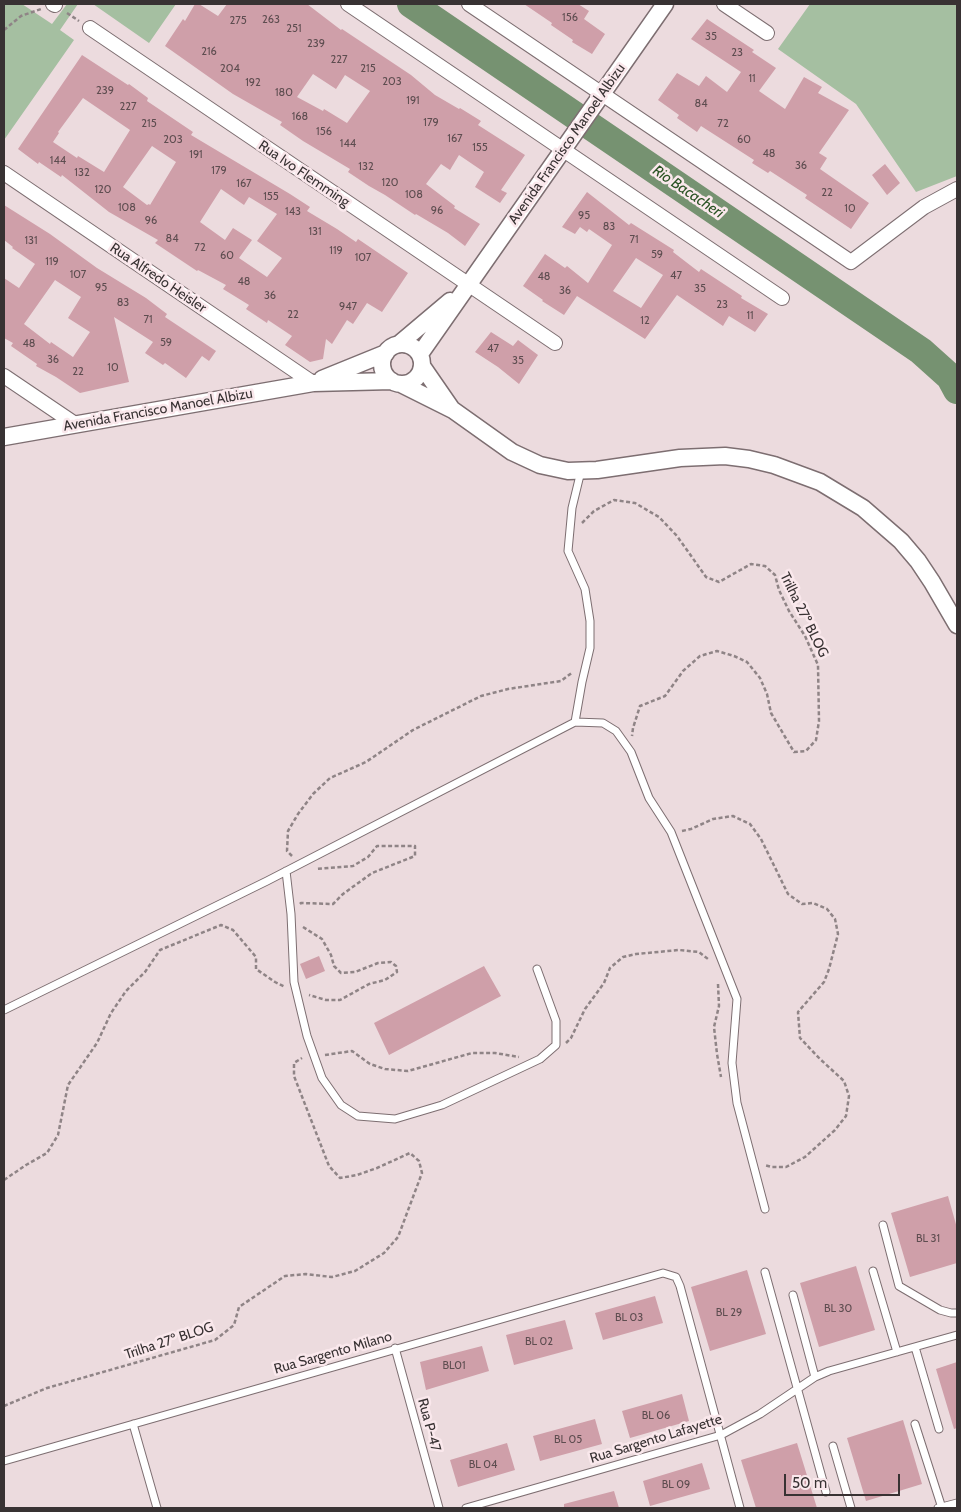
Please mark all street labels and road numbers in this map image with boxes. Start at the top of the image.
street label: Avenida Francisco Manoel Albizu [505,61,629,227]
street label: Rua Ivo Flemming [255,137,353,211]
street label: Rua Alfredo Heisler [107,240,209,316]
street label: Avenida Francisco Manoel Albizu [62,385,254,435]
street label: Trilha 27º BLOG [776,570,832,660]
street label: Trilha 27º BLOG [123,1319,215,1363]
street label: Rua Sargento Milano [272,1328,394,1378]
street label: Rua P-47 [414,1396,444,1454]
street label: Rua Sargento Lafayette [588,1411,724,1467]

